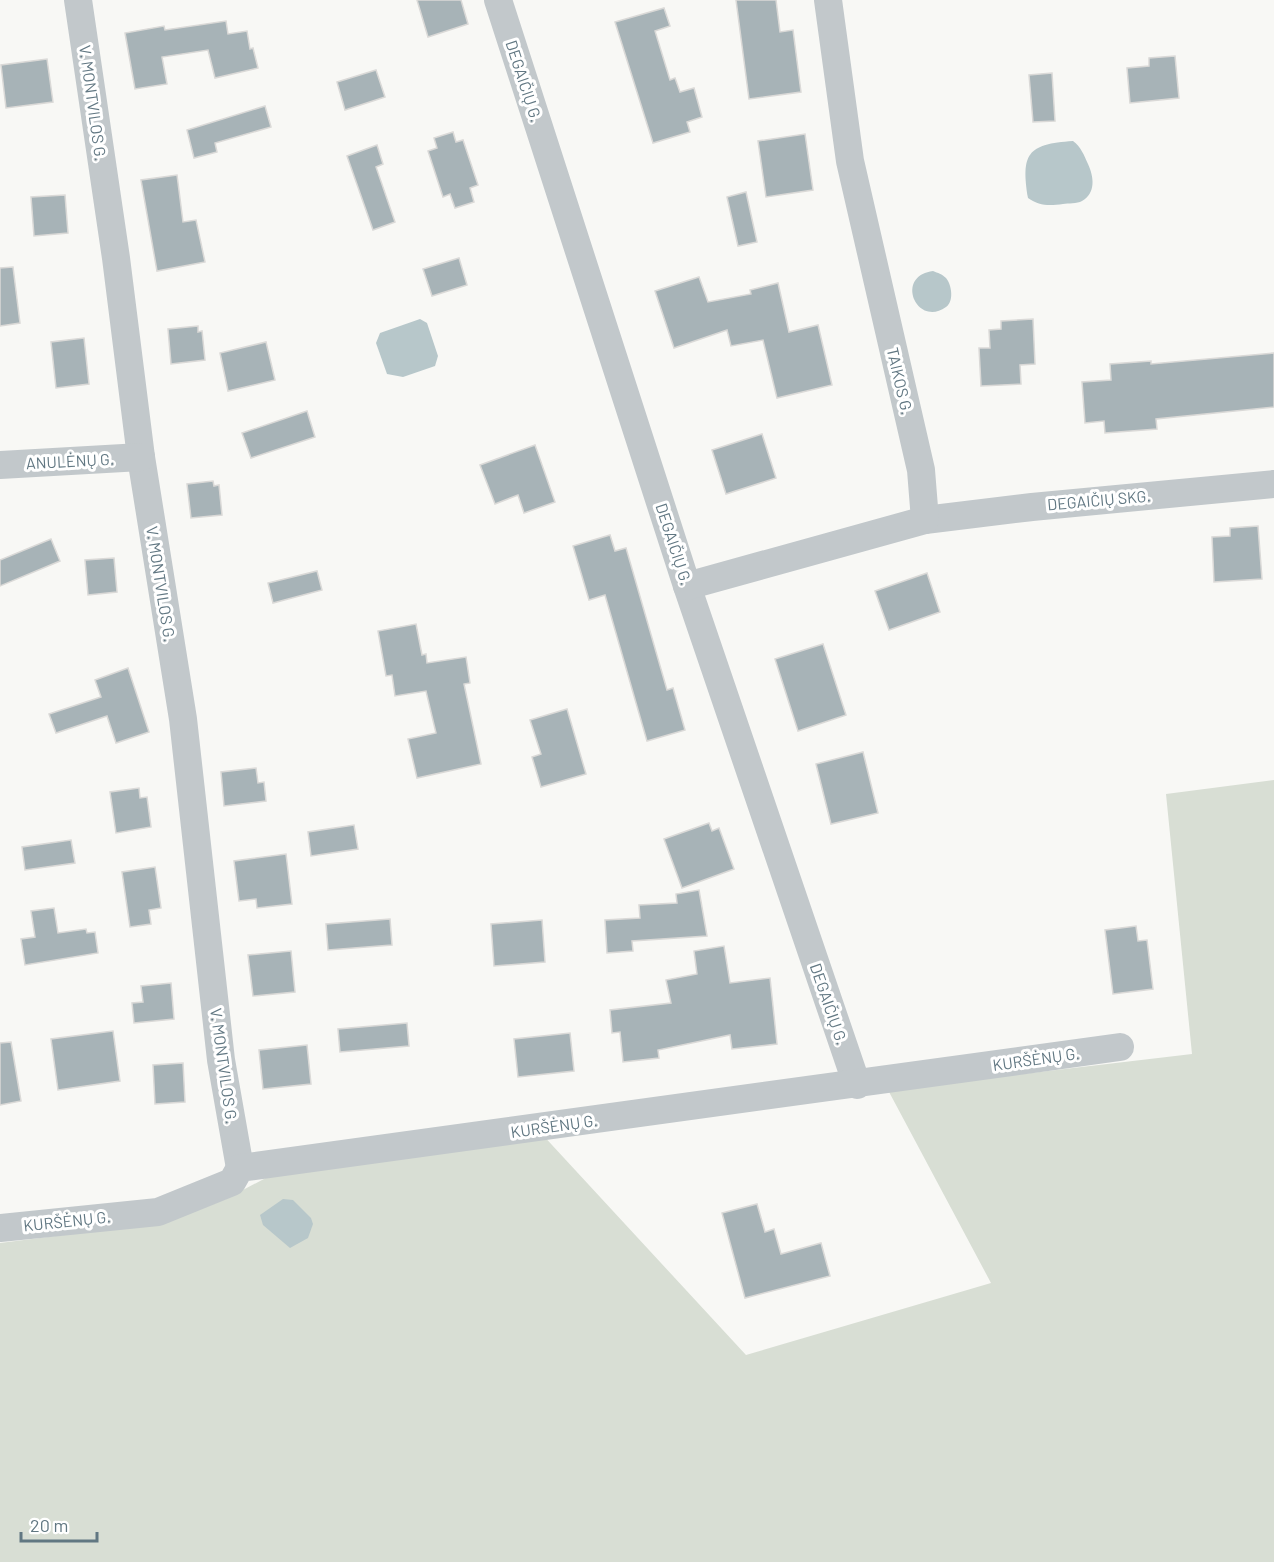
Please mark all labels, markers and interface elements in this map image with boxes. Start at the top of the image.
street label: DEGAIČIŲ G. [502,38,547,124]
street label: V. MONTVILOS G. [76,44,111,162]
street label: TAIKOS G. [884,345,917,416]
street label: ANULĖNŲ G. [25,449,115,472]
street label: DEGAIČIŲ SKG. [1046,486,1151,513]
street label: DEGAIČIŲ G. [652,501,697,587]
street label: V. MONTVILOS G. [143,525,180,643]
street label: DEGAIČIŲ G. [807,961,852,1047]
street label: V. MONTVILOS G. [207,1007,242,1125]
street label: KURŠĖNŲ G. [991,1043,1081,1074]
street label: KURŠĖNŲ G. [509,1110,599,1141]
street label: KURŠĖNŲ G. [22,1206,111,1235]
scale bar [21,1505,98,1543]
text: 20 m [30,1514,68,1536]

